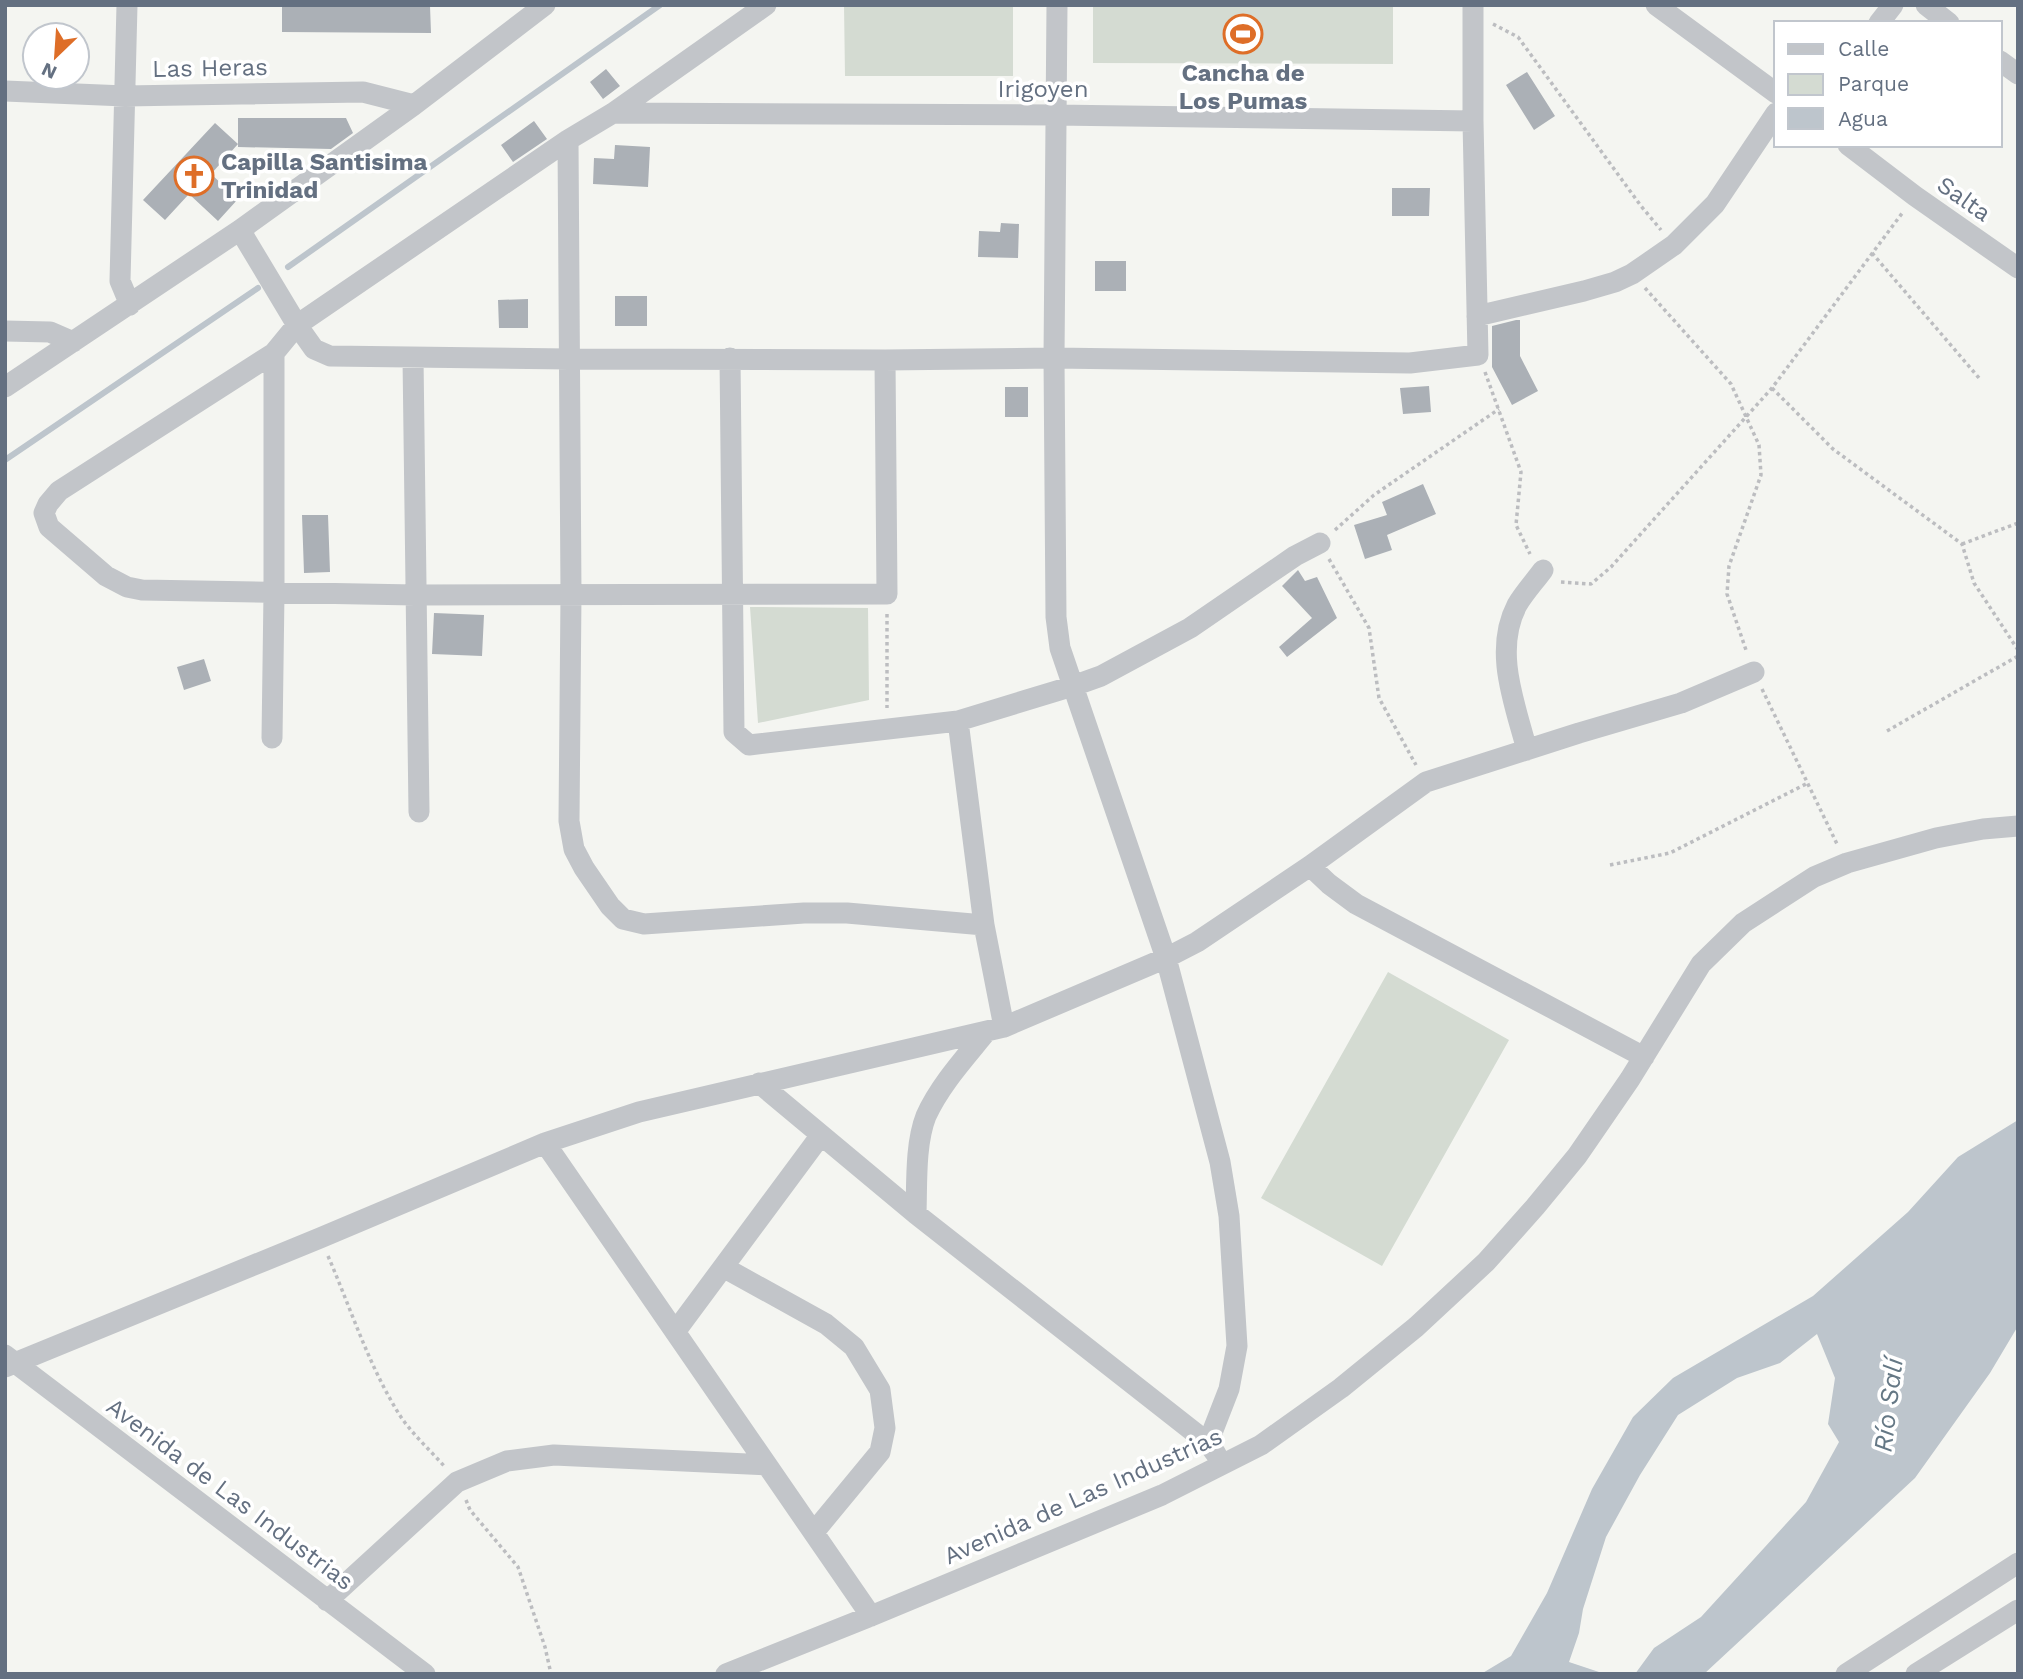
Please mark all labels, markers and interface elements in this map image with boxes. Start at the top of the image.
sports icon: Cancha de Los Pumas [1222,13,1264,55]
north arrow [21,21,91,91]
legend [1774,21,2002,147]
text: Calle [1838,36,1889,61]
street label: Las Heras [152,53,268,83]
text: N [38,58,60,84]
place label: Cancha de Los Pumas [1179,59,1307,115]
text: Parque [1838,71,1909,96]
street label: Irigoyen [997,75,1089,103]
text: Agua [1838,106,1888,131]
place label: Capilla Santisima Trinidad [221,148,428,204]
church icon: Capilla Santisima Trinidad [173,155,215,197]
street label: Salta [1932,171,1996,227]
water label: Río Salí [1867,1353,1909,1454]
street label: Avenida de Las Industrias [101,1392,359,1596]
street label: Avenida de Las Industrias [940,1422,1226,1570]

